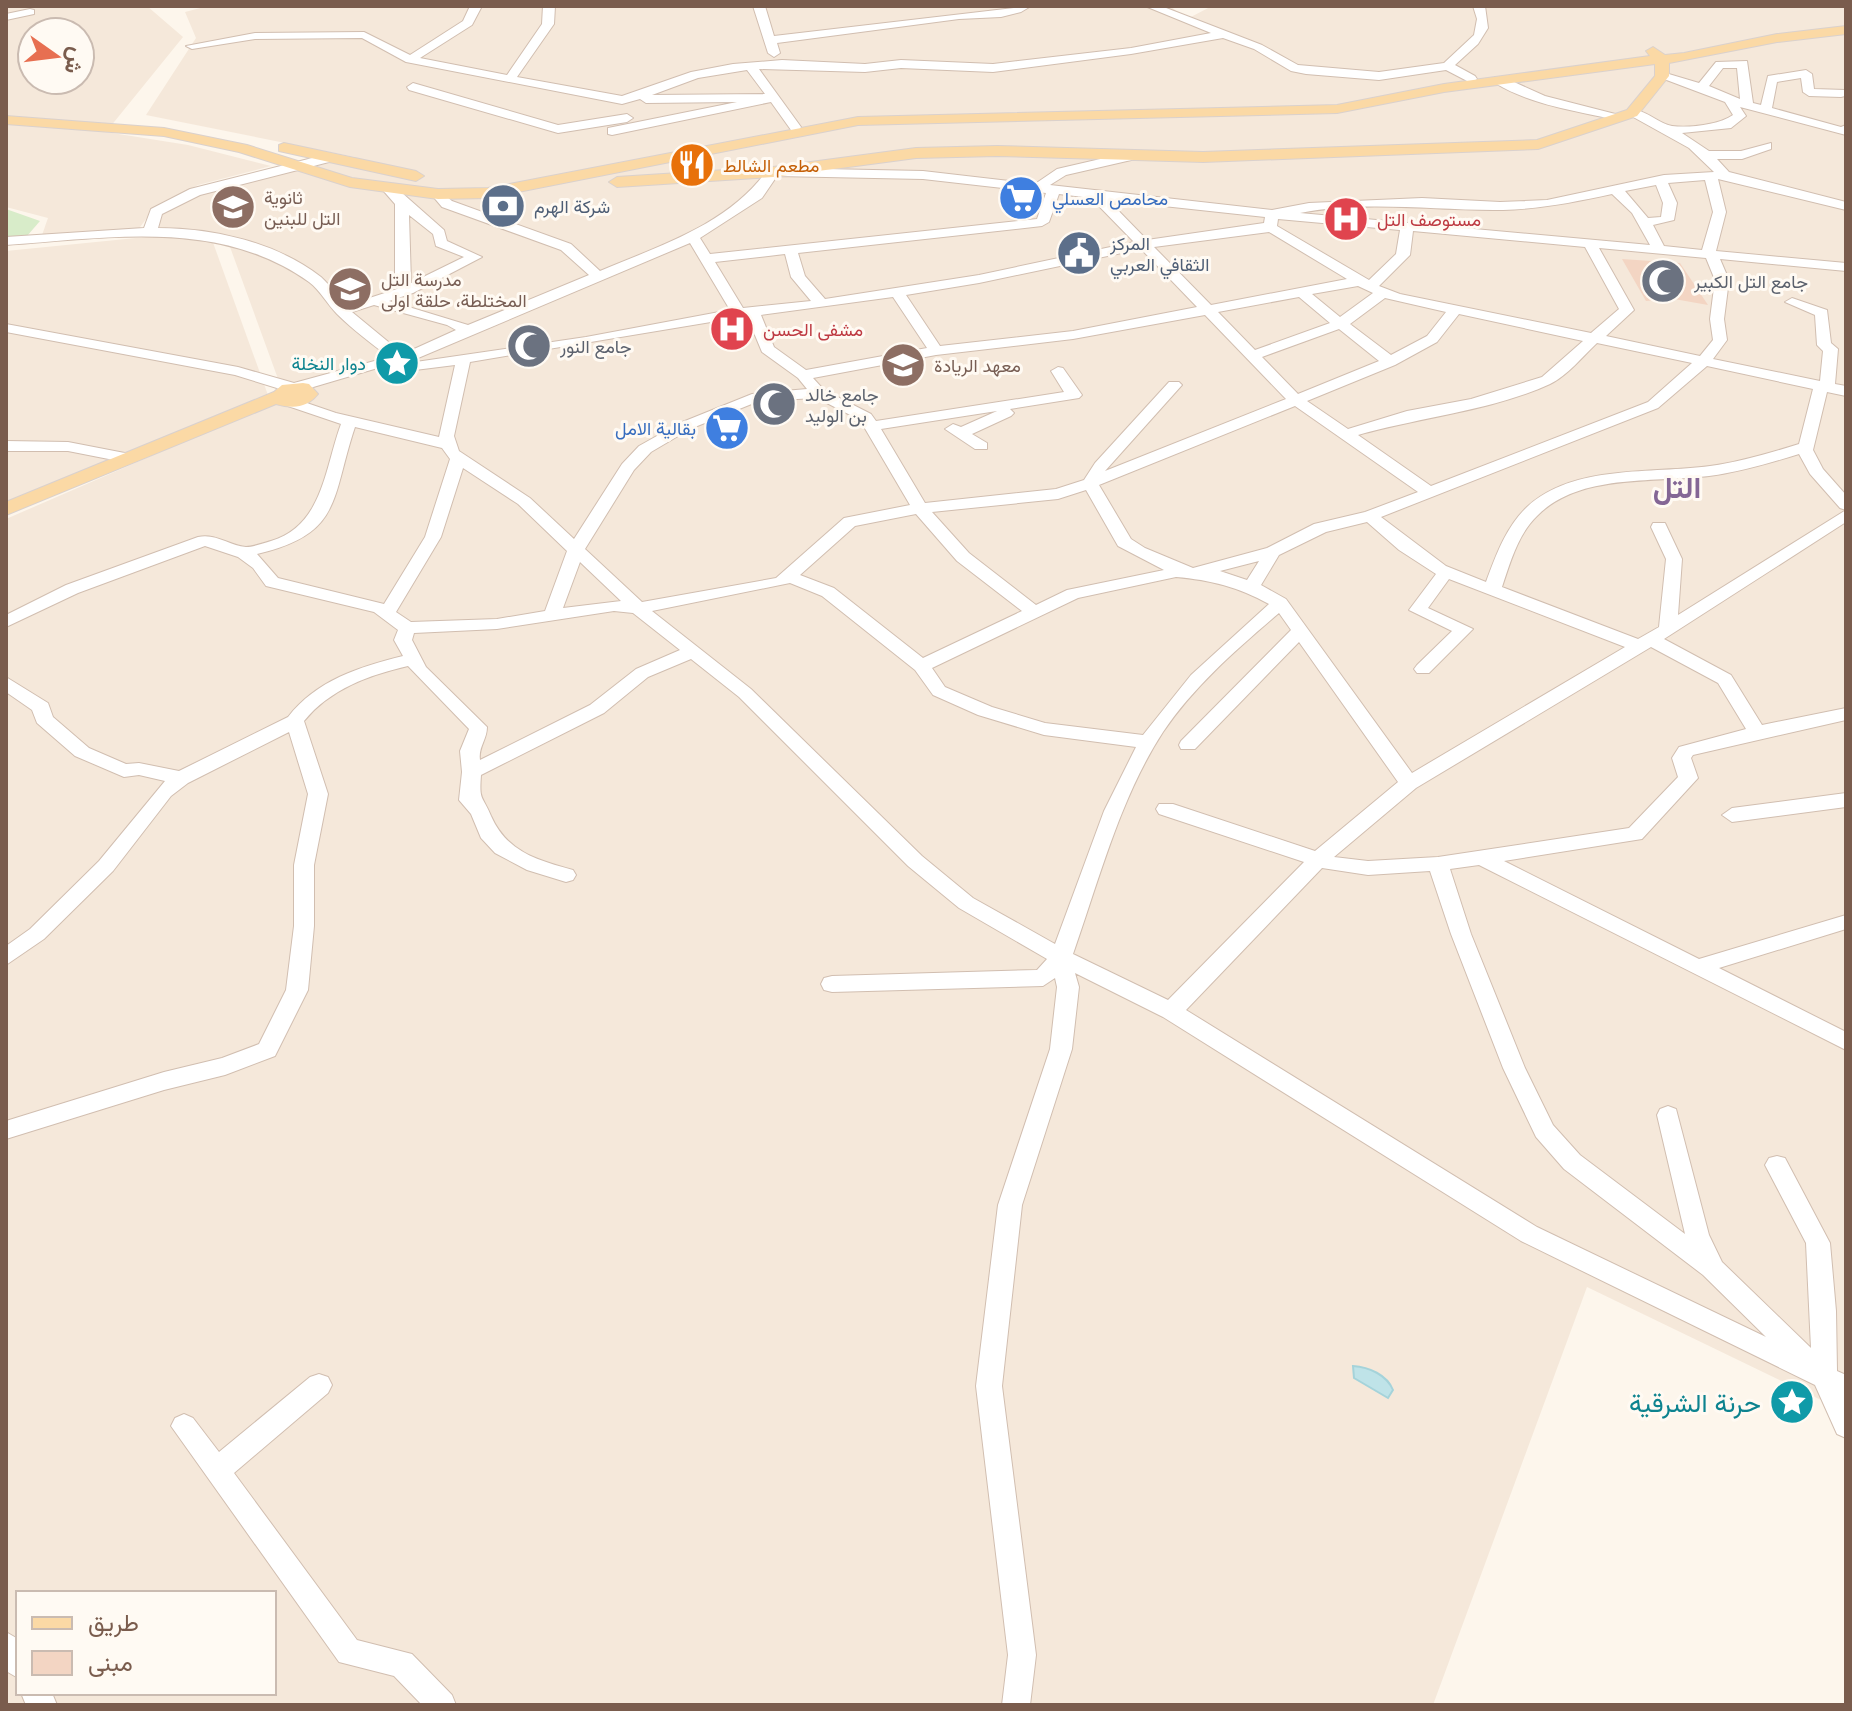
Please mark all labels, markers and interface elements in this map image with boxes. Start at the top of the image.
north arrow [16,16,96,96]
text: ش [59,45,92,77]
restaurant icon: مطعم الشالط [668,141,716,189]
place label: مطعم الشالط [723,154,819,178]
supermarket icon: محامص العسلي [997,174,1045,222]
bank icon: شركة الهرم [479,182,527,230]
school or university icon: ثانوية التل للبنين [209,183,257,231]
place label: ثانوية التل للبنين [264,186,340,230]
place label: محامص العسلي [1052,187,1168,214]
place label: شركة الهرم [534,195,610,219]
hospital icon: مستوصف التل [1322,195,1370,243]
place label: مستوصف التل [1377,208,1481,231]
public building icon: المركز الثقافي العربي [1055,229,1103,277]
place label: المركز الثقافي العربي [1109,232,1209,280]
mosque icon: جامع التل الكبير [1639,257,1687,305]
school or university icon: مدرسة التل المختلطة، حلقة اولى [326,265,374,313]
place label: مدرسة التل المختلطة، حلقة اولى [381,268,527,312]
place label: جامع التل الكبير [1693,270,1808,294]
hospital icon: مشفى الحسن [708,305,756,353]
place label: مشفى الحسن [763,318,863,341]
mosque icon: جامع النور [505,322,553,370]
place label: جامع النور [559,335,632,359]
place icon: دوار النخلة [373,339,421,387]
school or university icon: معهد الريادة [879,341,927,389]
place label: دوار النخلة [291,352,366,375]
place label: معهد الريادة [934,354,1021,377]
mosque icon: جامع خالد بن الوليد [750,380,798,428]
place label: جامع خالد بن الوليد [805,383,879,427]
supermarket icon: بقالية الامل [703,404,751,452]
place label: بقالية الامل [615,417,696,440]
district label: التل [1653,467,1701,506]
place icon: حرنة الشرقية [1768,1378,1816,1426]
place label: حرنة الشرقية [1629,1386,1761,1419]
legend [16,1591,276,1695]
text: طريق [88,1607,139,1638]
text: مبنى [88,1647,133,1678]

